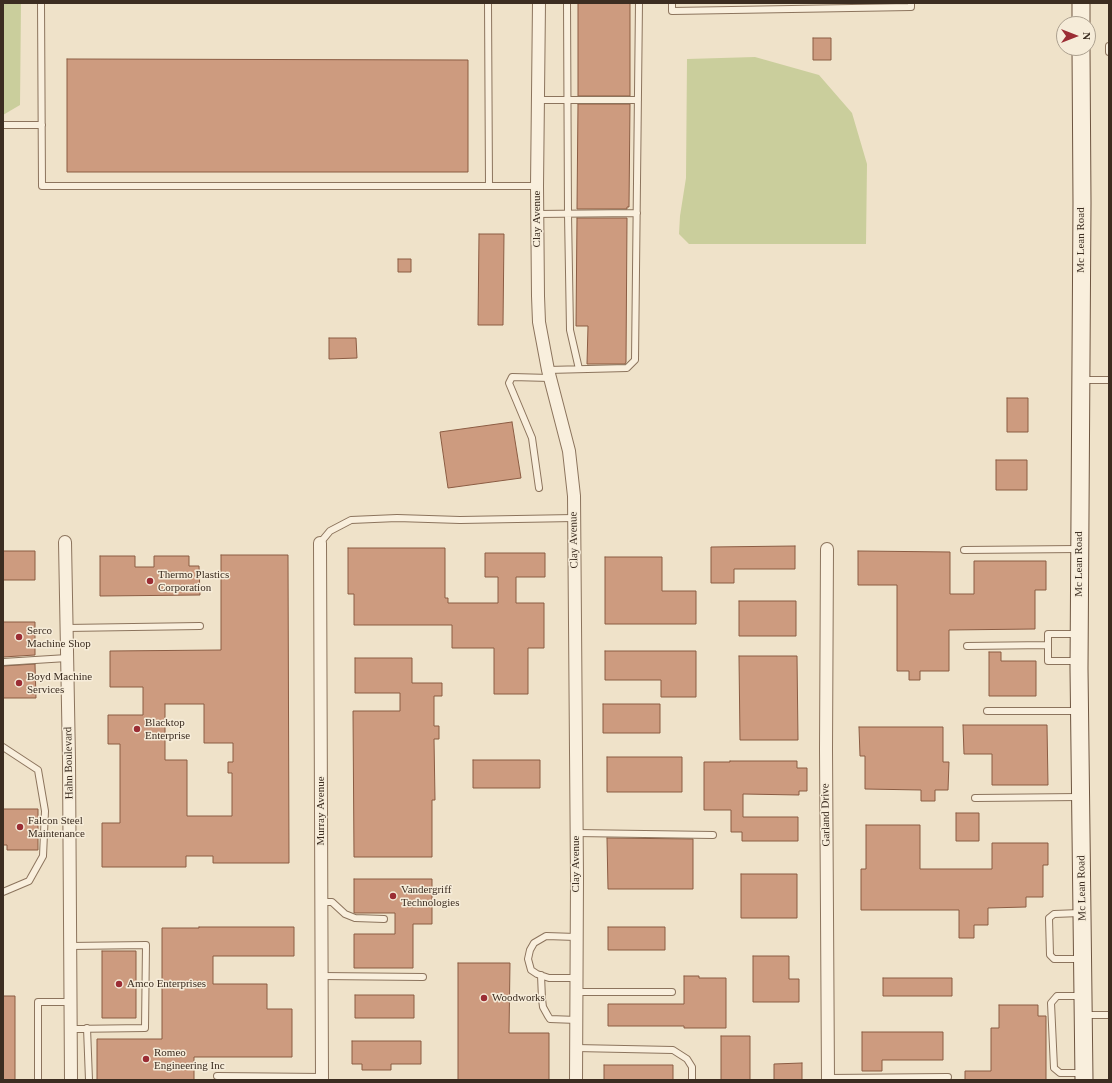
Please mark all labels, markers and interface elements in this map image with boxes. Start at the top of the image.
north arrow [1056,16,1096,56]
text: N [1081,32,1093,40]
street label: Clay Avenue [530,191,544,247]
street label: Mc Lean Road [1074,207,1088,273]
street label: Clay Avenue [567,511,581,569]
street label: Mc Lean Road [1072,531,1086,597]
place label: Thermo Plastics Corporation [158,568,229,594]
marker: Thermo Plastics Corporation [145,576,155,586]
place label: Serco Machine Shop [27,624,91,650]
marker: Serco Machine Shop [14,632,24,642]
place label: Boyd Machine Services [27,670,92,696]
marker: Boyd Machine Services [14,678,24,688]
place label: Blacktop Enterprise [145,716,190,742]
marker: Blacktop Enterprise [132,724,142,734]
street label: Hahn Boulevard [62,727,76,799]
street label: Murray Avenue [314,776,328,846]
street label: Garland Drive [819,783,833,847]
place label: Falcon Steel Maintenance [28,814,85,840]
marker: Falcon Steel Maintenance [15,822,25,832]
street label: Clay Avenue [569,836,583,892]
street label: Mc Lean Road [1075,855,1089,921]
place label: Vandergriff Technologies [401,883,459,909]
marker: Vandergriff Technologies [388,891,398,901]
place label: Amco Enterprises [127,977,206,991]
marker: Amco Enterprises [114,979,124,989]
place label: Woodworks [492,991,545,1005]
marker: Woodworks [479,993,489,1003]
place label: Romeo Engineering Inc [154,1046,225,1072]
marker: Romeo Engineering Inc [141,1054,151,1064]

